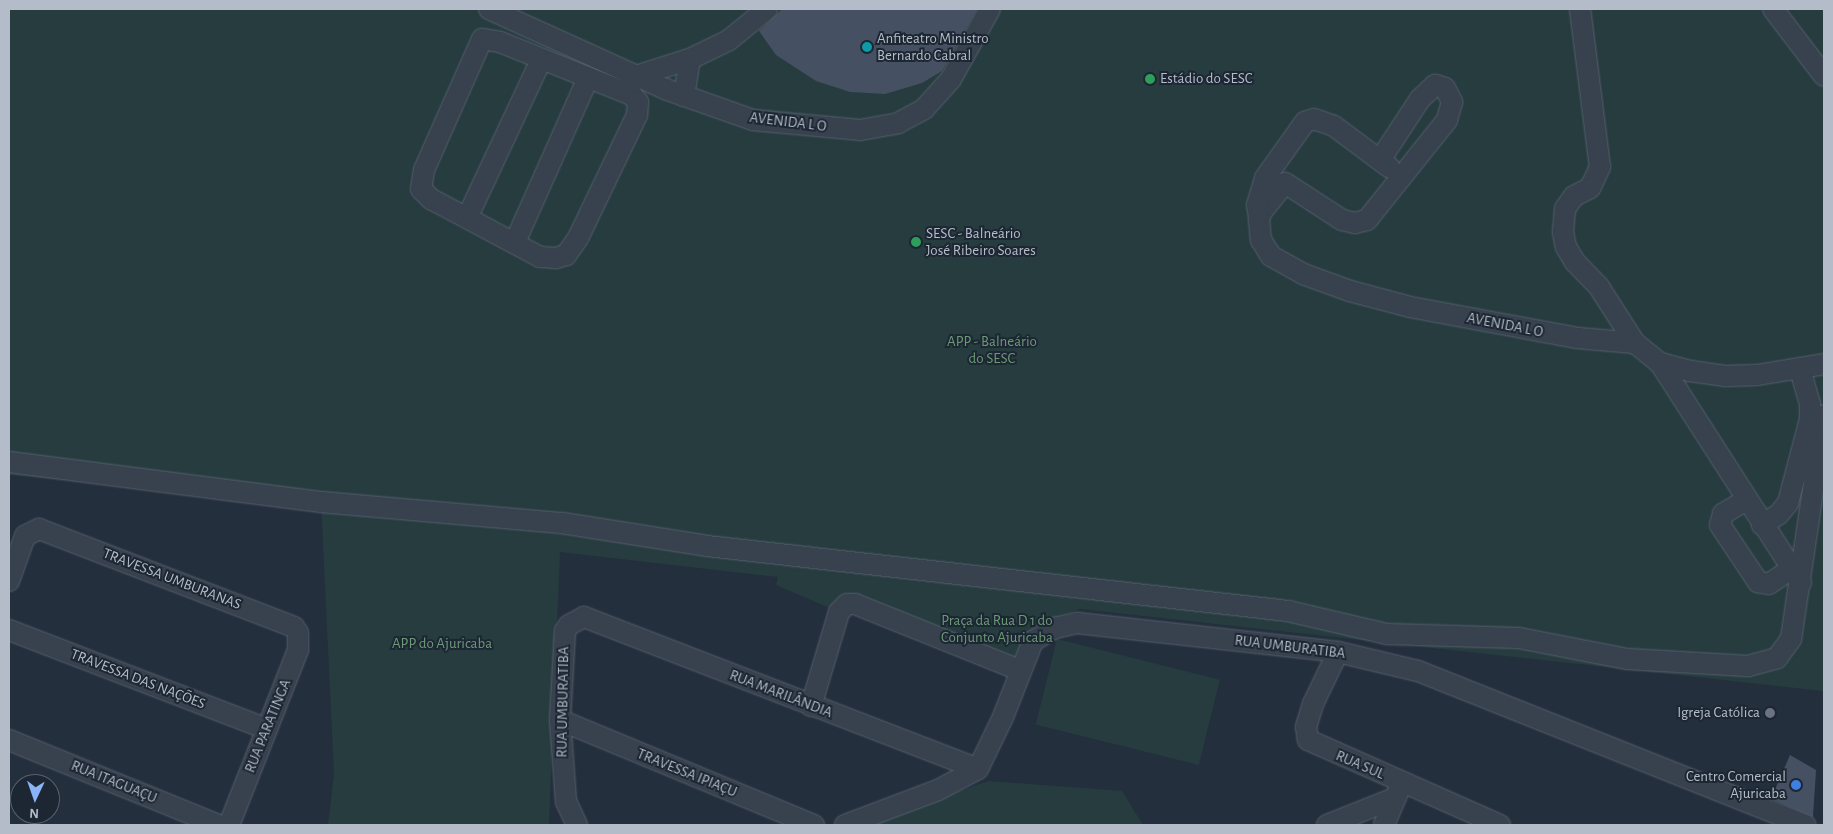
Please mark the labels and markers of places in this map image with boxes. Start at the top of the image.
place label: Anfiteatro Ministro Bernardo Cabral [877,29,989,64]
marker: Anfiteatro Ministro Bernardo Cabral [861,41,873,53]
place label: Estádio do SESC [1160,70,1253,88]
marker: Estádio do SESC [1144,73,1156,85]
place label: SESC - Balneário José Ribeiro Soares [926,224,1036,259]
marker: SESC - Balneário José Ribeiro Soares [910,236,922,248]
place label: Igreja Católica [1677,704,1760,722]
marker: Igreja Católica [1764,707,1776,719]
place label: Centro Comercial Ajuricaba [1686,767,1786,802]
marker: Centro Comercial Ajuricaba [1790,779,1802,791]

